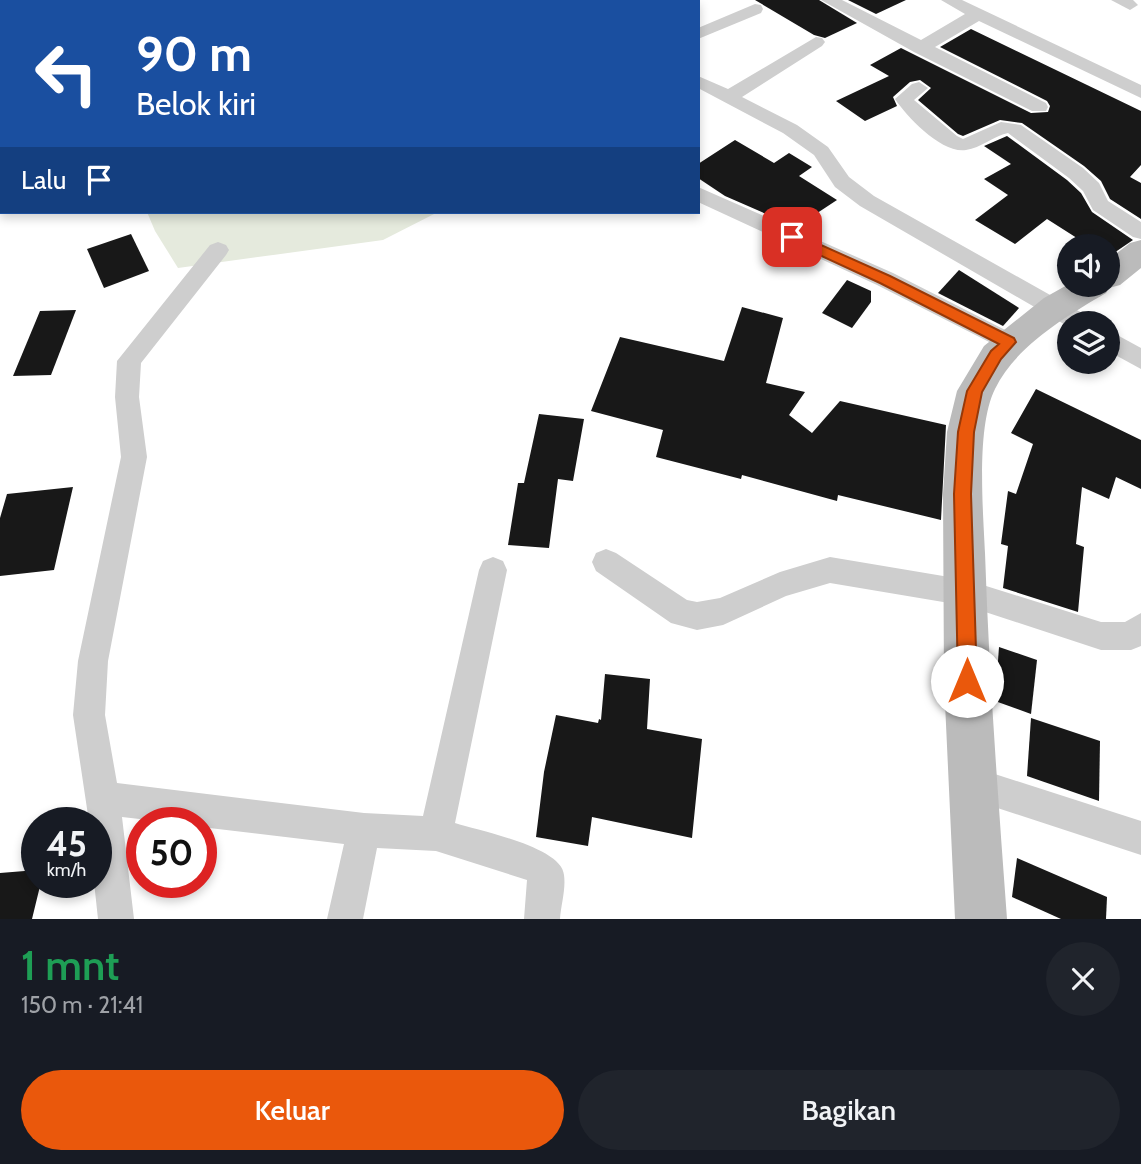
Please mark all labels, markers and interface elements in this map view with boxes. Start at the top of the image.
text: 90 m [136,24,252,83]
icon: left [21,28,112,119]
text: Belok kiri [136,84,256,123]
icon: arrive [80,161,118,199]
text: Lalu [21,164,66,196]
pin [762,207,822,267]
icon: arrive [773,218,811,256]
map controls [1057,234,1120,374]
button: sound [1057,234,1120,297]
button: layers [1057,311,1120,374]
position arrow [930,644,1004,718]
speed limit sign: 50 [126,807,217,898]
text: 45 [46,822,87,865]
text: km/h [47,859,86,881]
text: 1 mnt [21,939,119,991]
button: close [1046,942,1120,1016]
text: 150 m · 21:41 [21,991,143,1019]
button: Keluar [21,1070,564,1150]
button: Bagikan [578,1070,1120,1150]

